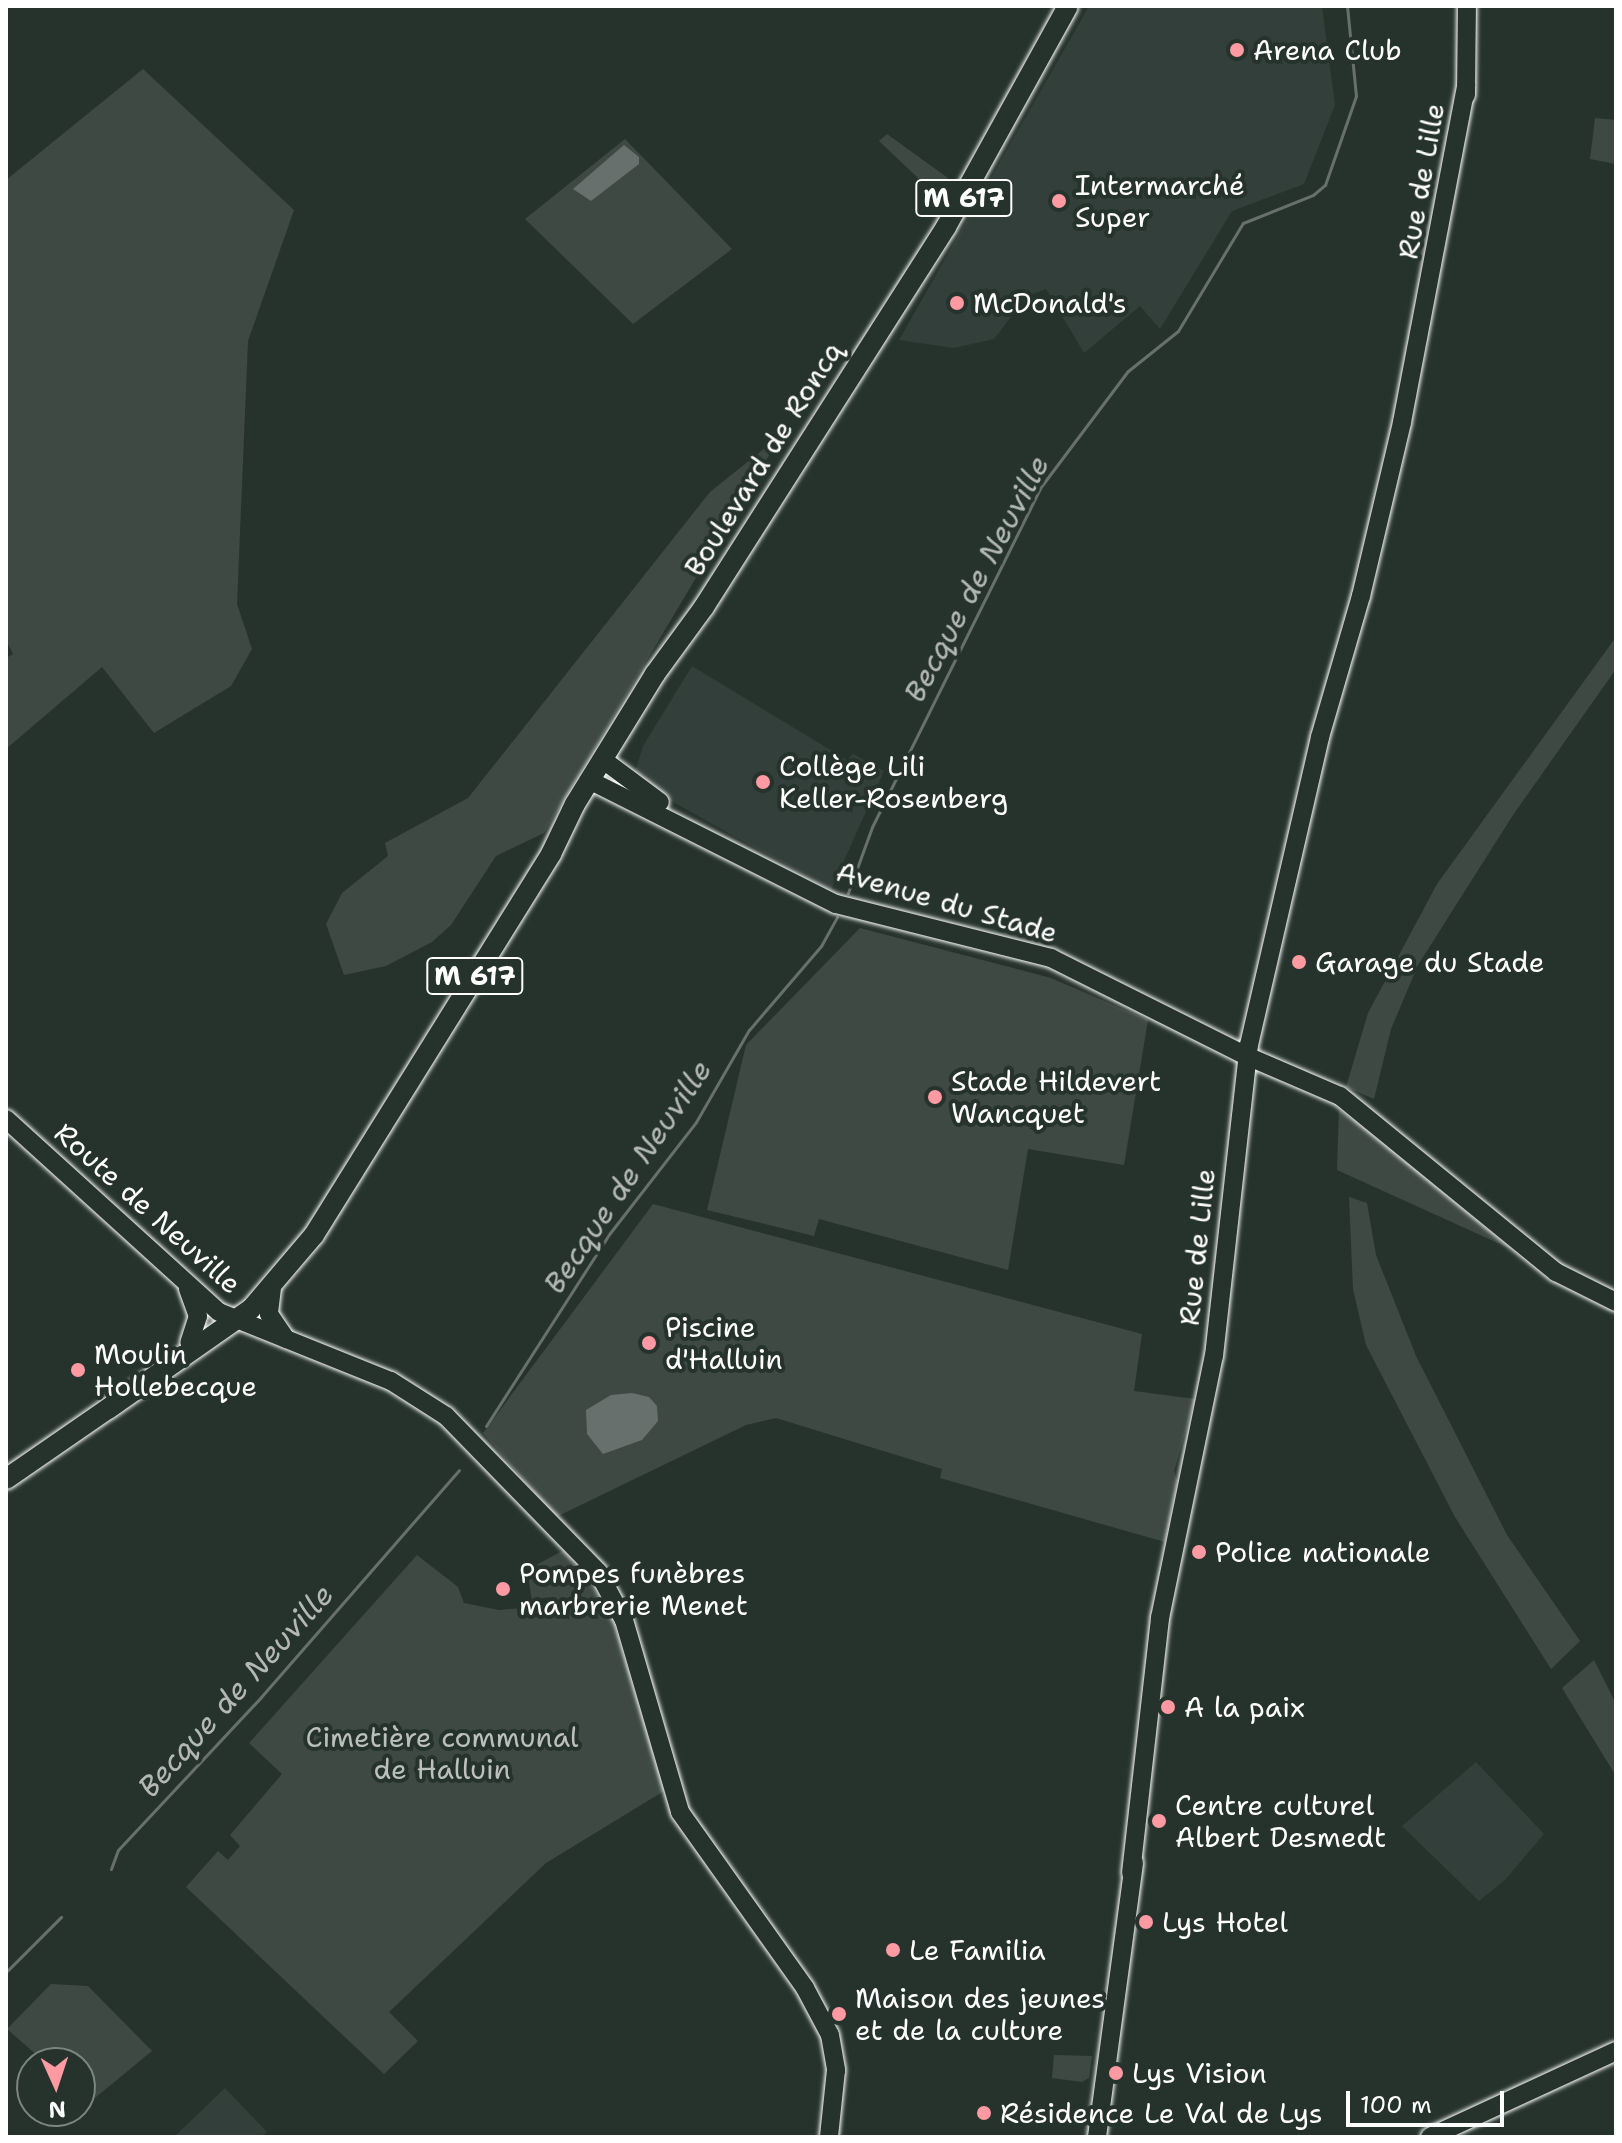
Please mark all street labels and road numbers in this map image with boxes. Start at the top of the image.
street label: Rue de Lille [1391,100,1451,262]
road number: M 617 [914,176,1014,220]
street label: Boulevard de Roncq [677,336,849,582]
street label: Avenue du Stade [832,854,1062,950]
road number: M 617 [425,954,525,998]
street label: Route de Neuville [48,1116,248,1300]
street label: Rue de Lille [1172,1167,1222,1327]

